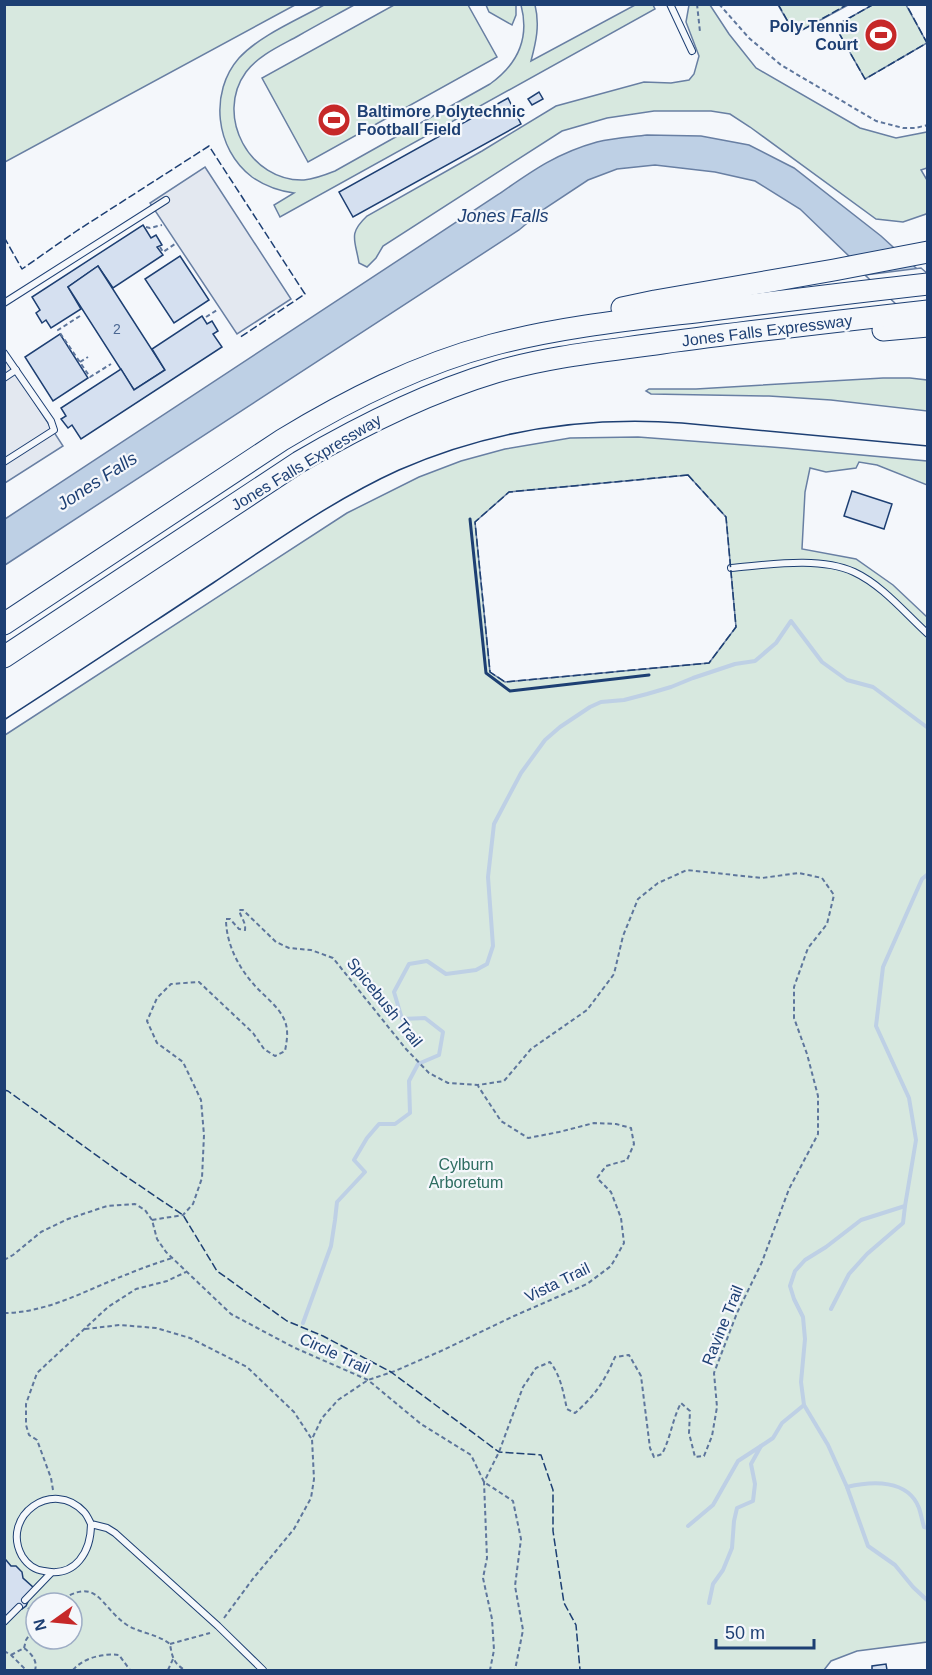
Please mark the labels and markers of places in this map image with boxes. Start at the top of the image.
sports icon: Poly Tennis Court [863,17,899,53]
place label: Poly Tennis Court [769,18,859,53]
sports icon: Baltimore Polytechnic Football Field [316,102,352,138]
place label: Baltimore Polytechnic Football Field [357,103,525,138]

